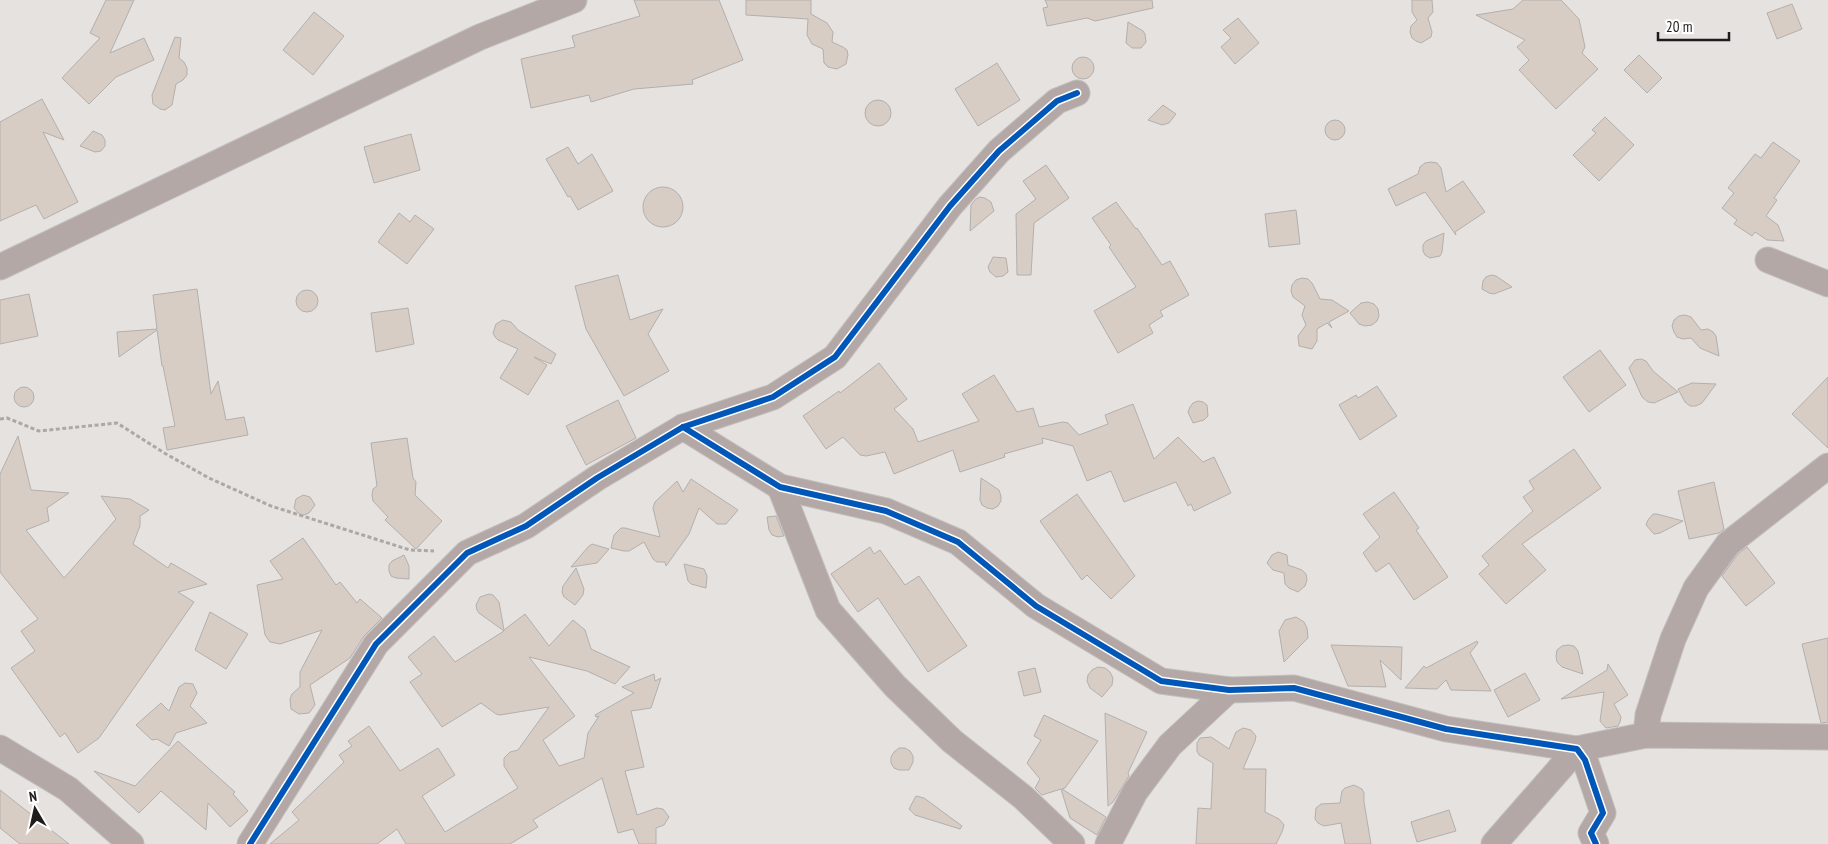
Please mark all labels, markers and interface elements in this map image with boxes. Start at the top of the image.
scale bar [1658,10,1729,42]
text: 20 m [1666,17,1692,36]
north arrow [10,784,60,834]
text: N [28,787,38,806]

